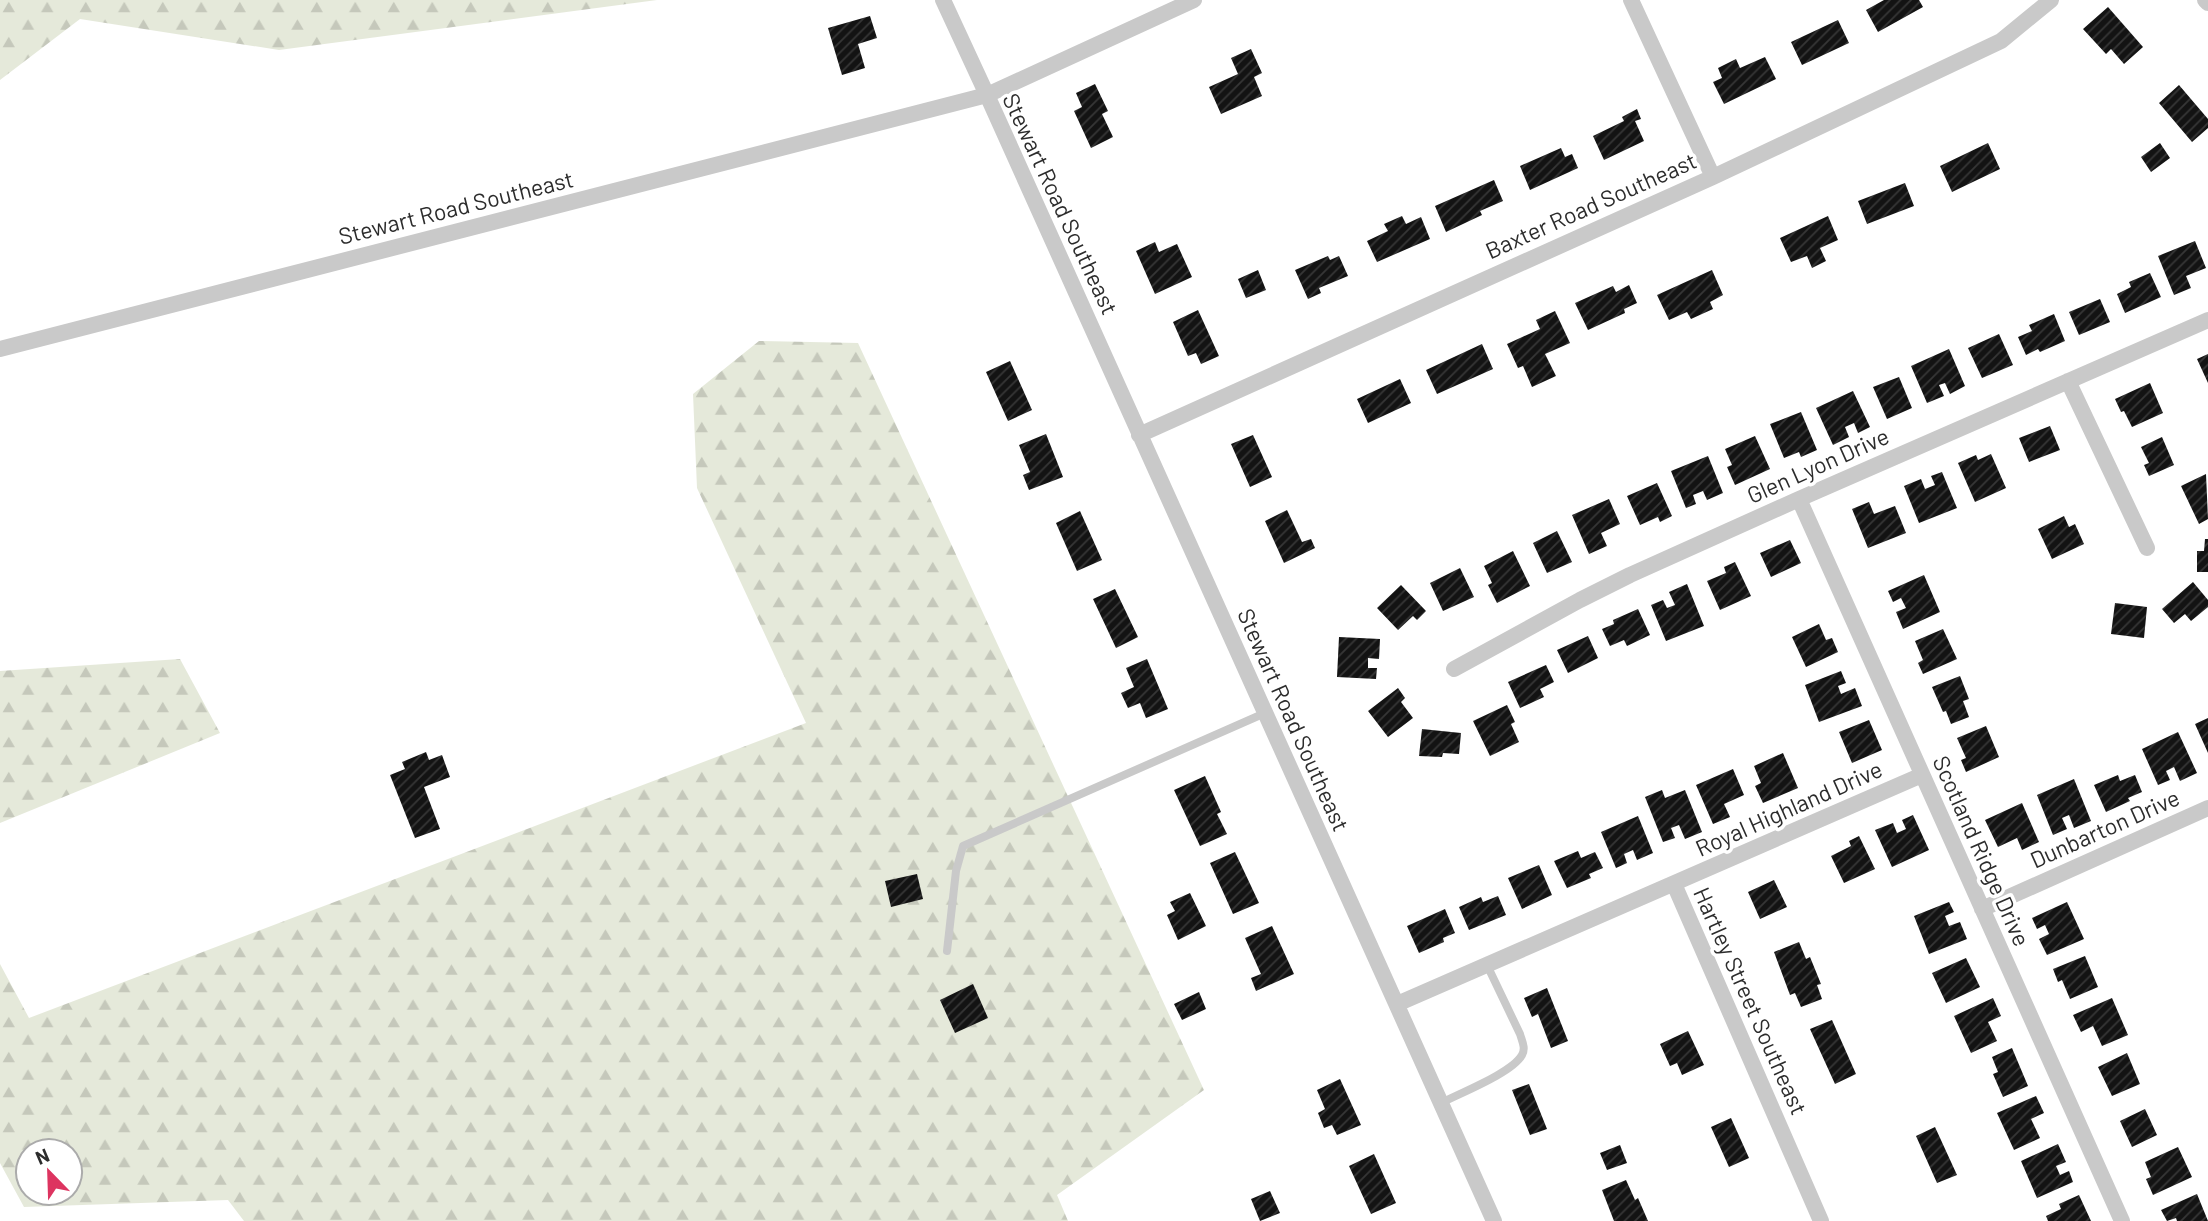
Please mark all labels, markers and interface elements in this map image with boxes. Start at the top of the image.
street label: Stewart Road Southeast [997,89,1124,319]
street label: Baxter Road Southeast [1481,146,1700,264]
street label: Stewart Road Southeast [336,164,576,250]
street label: Glen Lyon Drive [1742,421,1893,509]
street label: Stewart Road Southeast [1232,604,1356,835]
street label: Scotland Ridge Drive [1927,751,2036,950]
street label: Royal Highland Drive [1691,754,1886,862]
street label: Dunbarton Drive [2026,783,2184,873]
street label: Hartley Street Southeast [1688,883,1814,1119]
north arrow [14,1137,84,1207]
text: N [32,1143,52,1169]

